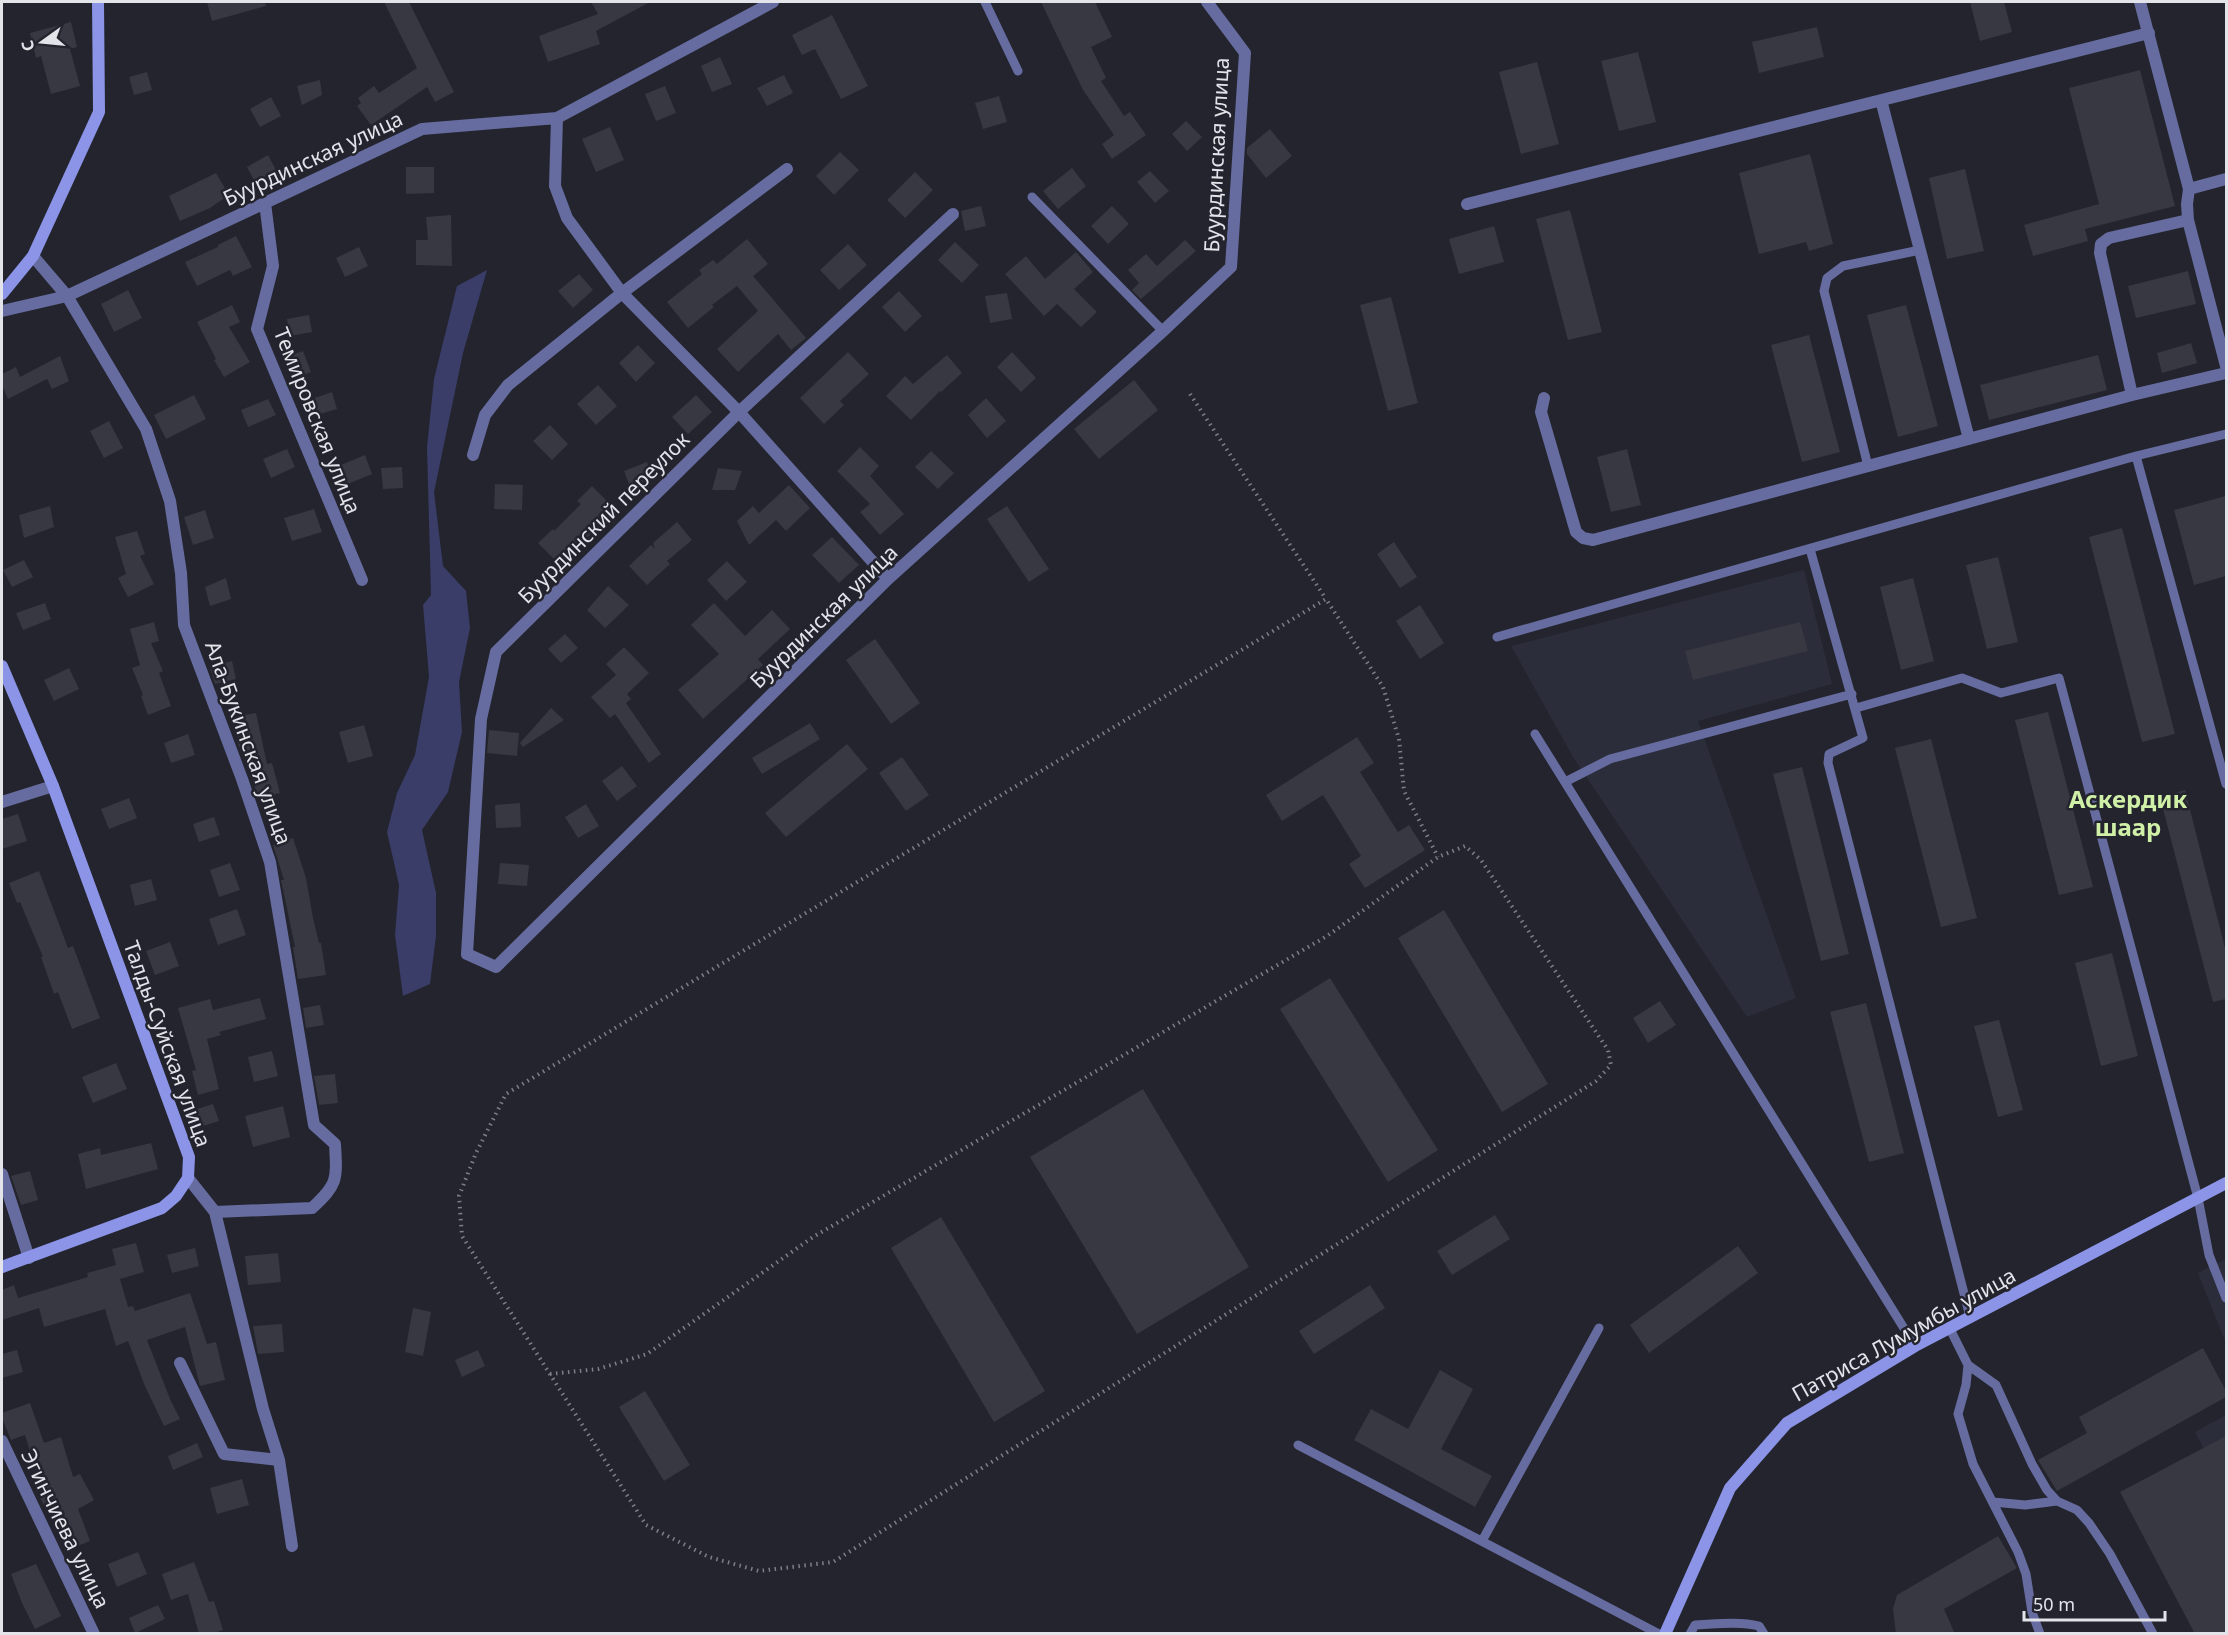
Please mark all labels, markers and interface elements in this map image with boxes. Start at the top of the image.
north arrow [12,12,72,72]
text: С [16,38,39,54]
street label: Буурдинская улица [1197,57,1235,253]
street label: Буурдинская улица [218,104,407,212]
street label: Темировская улица [268,323,368,518]
street label: Буурдинский переулок [511,425,695,609]
street label: Буурдинская улица [743,538,903,694]
street label: Ала-Букинская улица [199,637,299,848]
district label: Аскердик шаар [2069,782,2187,843]
street label: Талды-Суйская улица [118,937,218,1151]
street label: Патриса Лумумбы улица [1787,1261,2020,1407]
street label: Эгинчиева улица [15,1444,117,1613]
scale bar [2024,1584,2165,1622]
text: 50 m [2033,1592,2075,1616]

